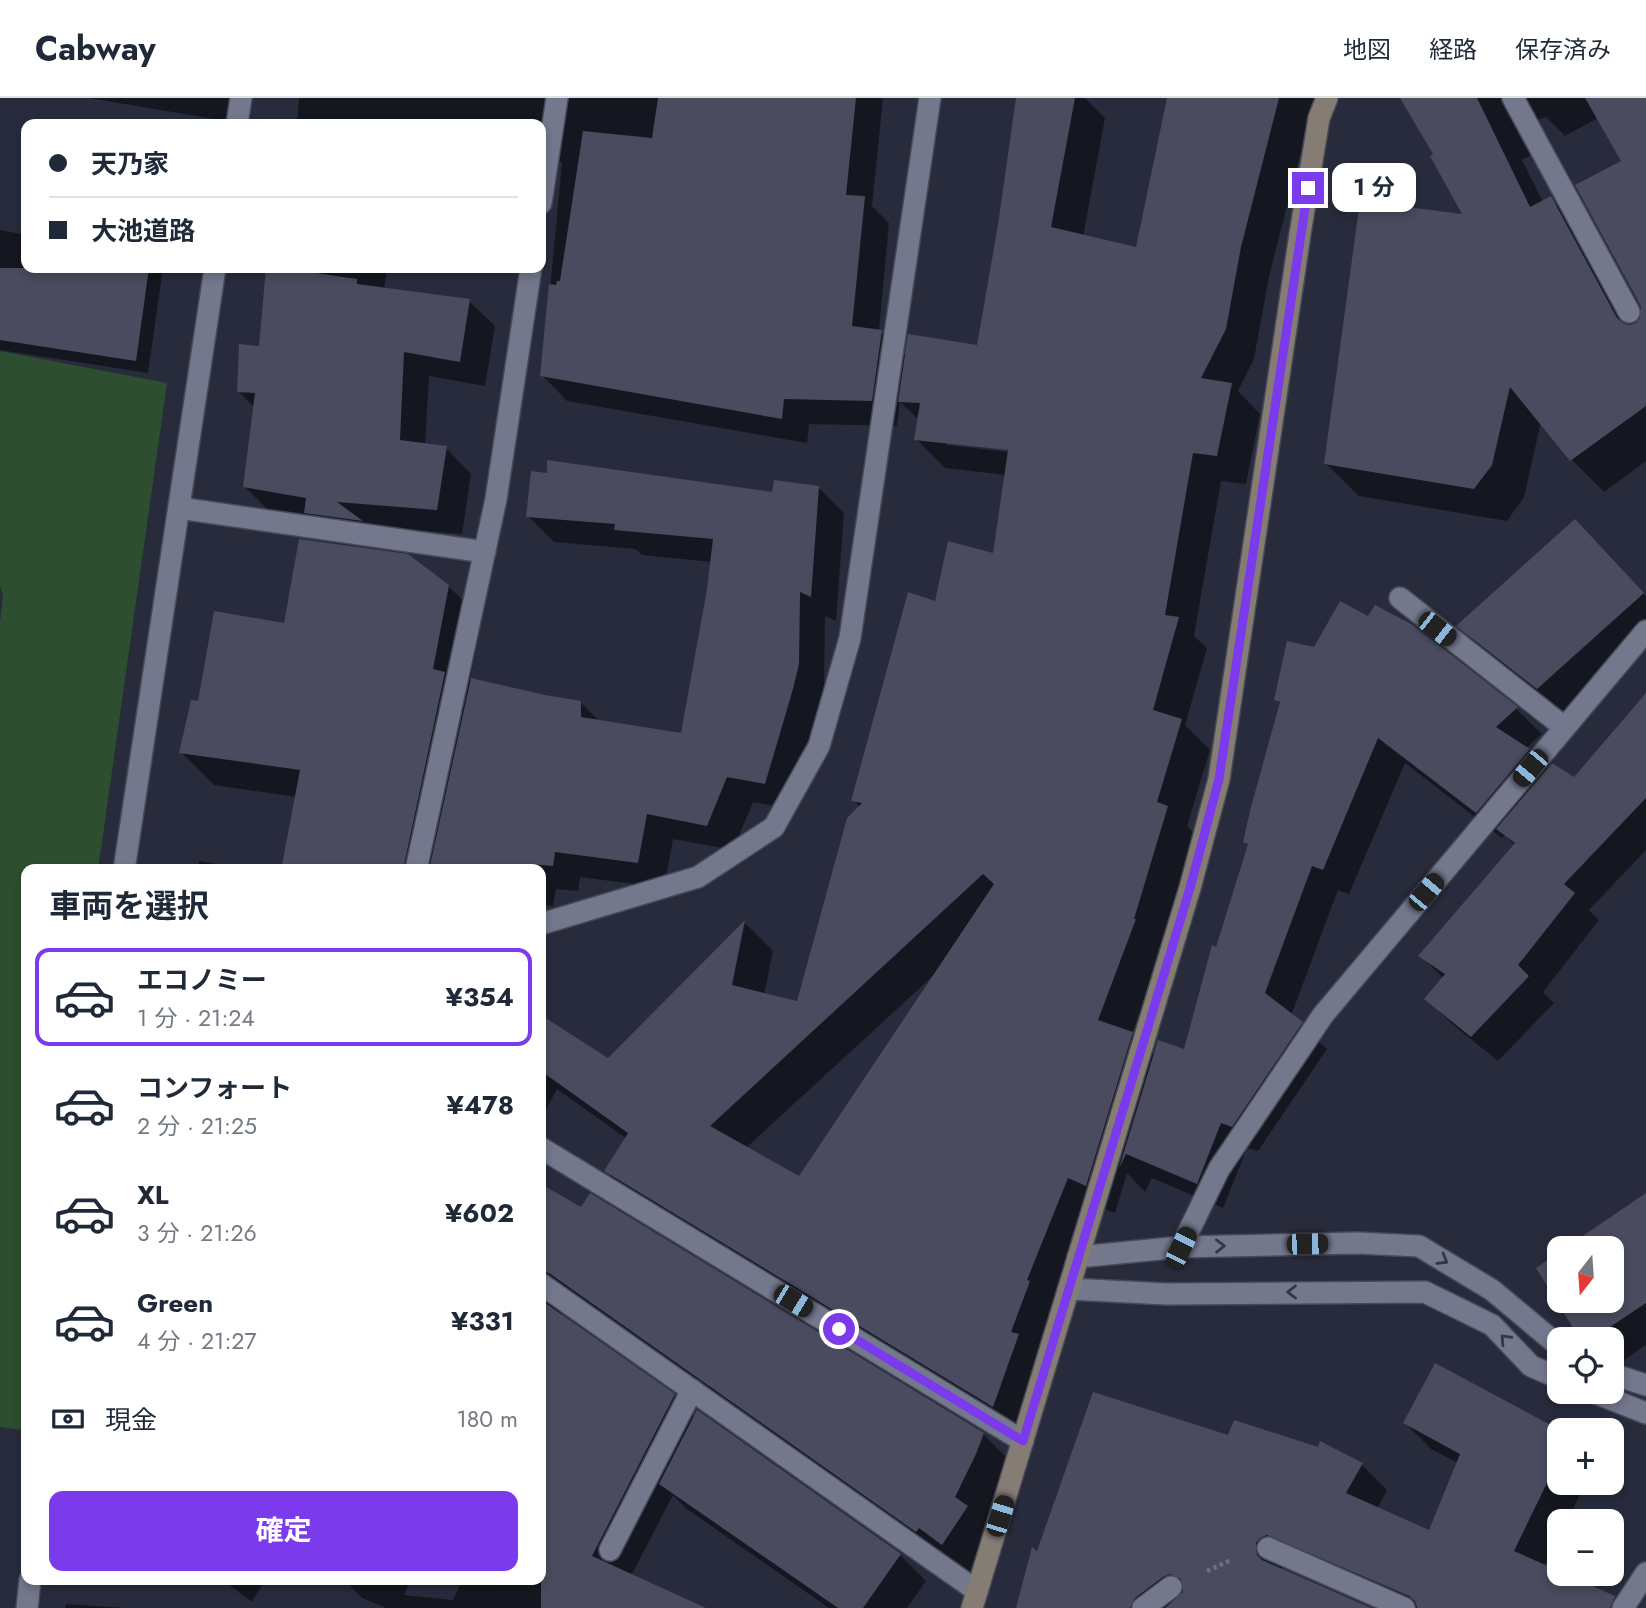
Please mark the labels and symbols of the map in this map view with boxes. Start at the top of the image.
callout: 1 分 [1332,164,1416,212]
route end [1292,172,1324,204]
car [1414,608,1461,650]
car [1509,745,1552,791]
car [1405,869,1448,915]
car [1163,1224,1200,1270]
car [1286,1233,1329,1255]
north arrow [1547,1236,1624,1312]
one-way arrow [1215,1238,1225,1254]
one-way arrow [1436,1252,1449,1265]
car [770,1281,817,1321]
one-way arrow [1286,1284,1296,1300]
route start [823,1313,855,1345]
one-way arrow [1501,1334,1514,1347]
car [984,1493,1017,1539]

